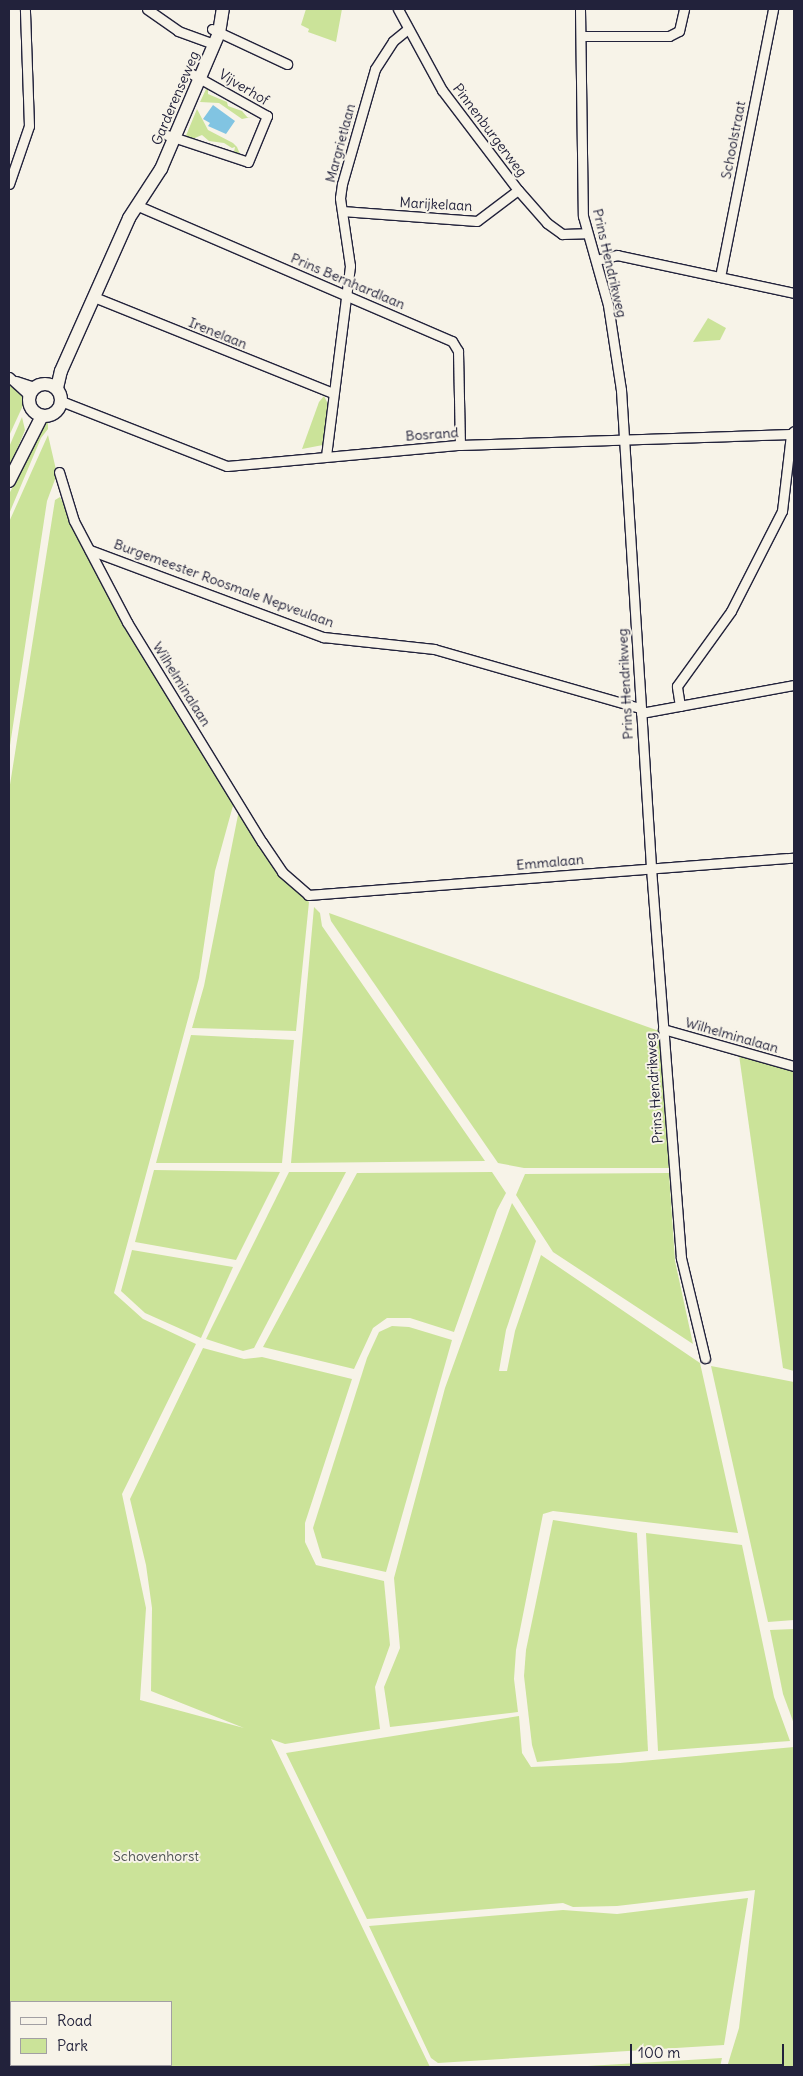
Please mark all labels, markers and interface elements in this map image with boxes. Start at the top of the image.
street label: Garderenseweg [148,48,202,148]
street label: Vijverhof [216,66,272,108]
street label: Pinnenburgerweg [449,80,531,180]
street label: Schoolstraat [717,100,749,180]
street label: Margrietlaan [321,102,359,184]
street label: Marijkelaan [399,194,473,214]
street label: Prins Hendrikweg [589,207,631,319]
street label: Prins Bernhardlaan [288,249,408,313]
street label: Irenelaan [186,314,250,352]
street label: Bosrand [405,424,459,444]
street label: Burgemeester Roosmale Nepveulaan [112,535,336,631]
street label: Prins Hendrikweg [614,628,636,740]
street label: Wilhelminalaan [149,639,215,729]
street label: Emmalaan [515,851,585,873]
street label: Wilhelminalaan [683,1014,781,1056]
street label: Prins Hendrikweg [642,1032,666,1144]
park label: Schovenhorst [113,1848,199,1864]
legend [10,2001,172,2066]
text: Road [57,2011,92,2030]
scale bar [633,2034,787,2066]
text: Park [57,2036,88,2055]
text: 100 m [638,2043,680,2062]

